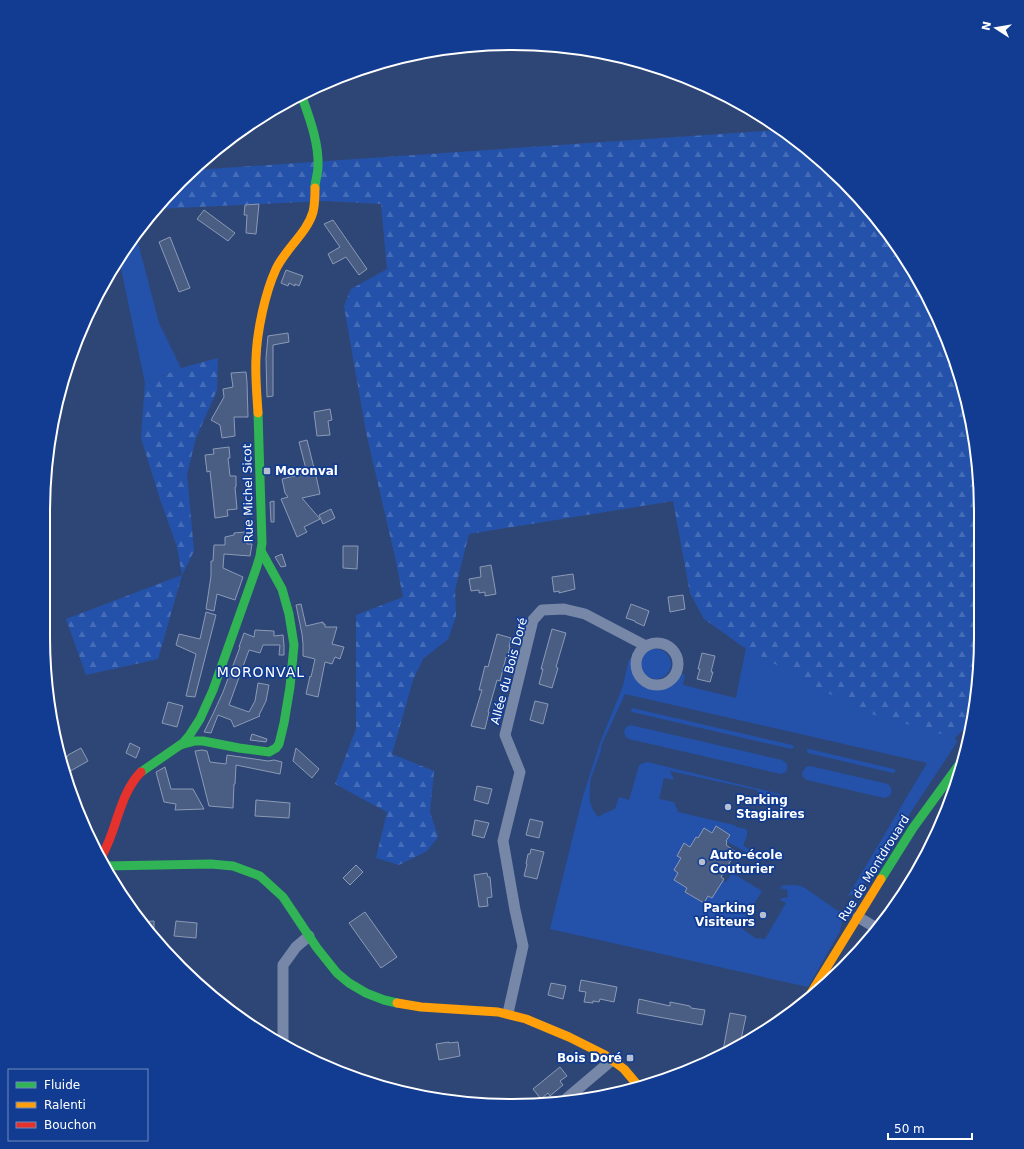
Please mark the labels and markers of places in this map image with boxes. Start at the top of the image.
place label: Moronval [275,464,338,478]
marker: Moronval [262,466,272,476]
place label: Parking Stagiaires [736,793,805,821]
marker: Parking Stagiaires [723,802,733,812]
place label: Auto-école Couturier [710,848,783,876]
marker: Auto-école Couturier [697,857,707,867]
place label: Parking Visiteurs [695,901,755,929]
marker: Parking Visiteurs [758,910,768,920]
place label: Bois Doré [557,1051,622,1065]
marker: Bois Doré [625,1053,635,1063]

